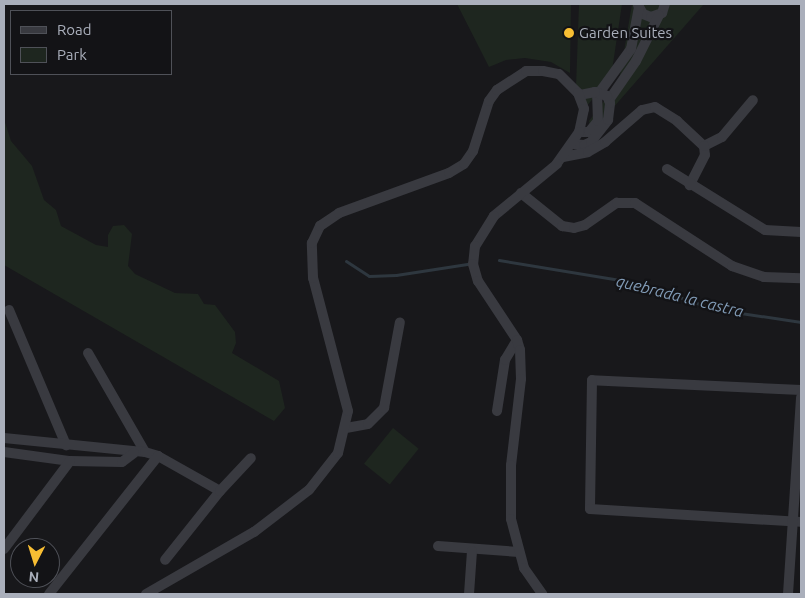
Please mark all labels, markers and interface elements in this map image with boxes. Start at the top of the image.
legend [10,10,172,75]
text: Road [57,21,92,38]
place label: Garden Suites [579,24,672,42]
marker: Garden Suites [563,27,575,39]
text: Park [57,46,87,63]
water label: quebrada la castra [614,271,746,321]
north arrow [10,538,60,588]
text: N [28,569,40,585]

